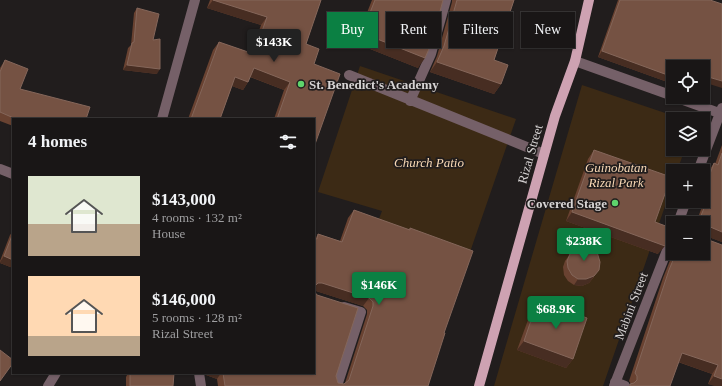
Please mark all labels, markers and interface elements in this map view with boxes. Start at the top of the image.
chip: Buy [327,12,378,48]
chip: Rent [386,12,441,48]
chip: Filters [449,12,513,48]
chip: New [521,12,575,48]
pin: $143K [246,29,302,63]
text: $143K [256,34,292,49]
map controls [666,60,710,260]
button: locate [666,60,710,104]
place label: St. Benedict's Academy [309,77,439,92]
marker: St. Benedict's Academy [296,79,306,89]
button: layers [666,112,710,156]
street label: Rizal Street [514,122,546,185]
icon: filters [277,131,299,153]
text: 4 homes [28,132,87,151]
park label: Church Patio [394,155,464,170]
park label: Guinobatan Rizal Park [585,160,647,190]
button: + [666,164,710,208]
text: $143,000 [152,190,216,209]
icon: home [60,192,108,240]
place label: Covered Stage [527,196,607,211]
marker: Covered Stage [610,198,620,208]
text: 4 rooms · 132 m² [152,210,242,225]
button: − [666,216,710,260]
text: House [152,226,185,241]
pin: $238K [556,228,612,262]
text: $238K [566,233,602,248]
street label: Mabini Street [611,270,651,342]
pin: $146K [351,272,407,306]
text: $146K [361,277,397,292]
text: $146,000 [152,290,216,309]
icon: home [60,292,108,340]
pin: $68.9K [523,296,589,330]
text: $68.9K [536,301,576,316]
text: 5 rooms · 128 m² [152,310,242,325]
text: Rizal Street [152,326,213,341]

